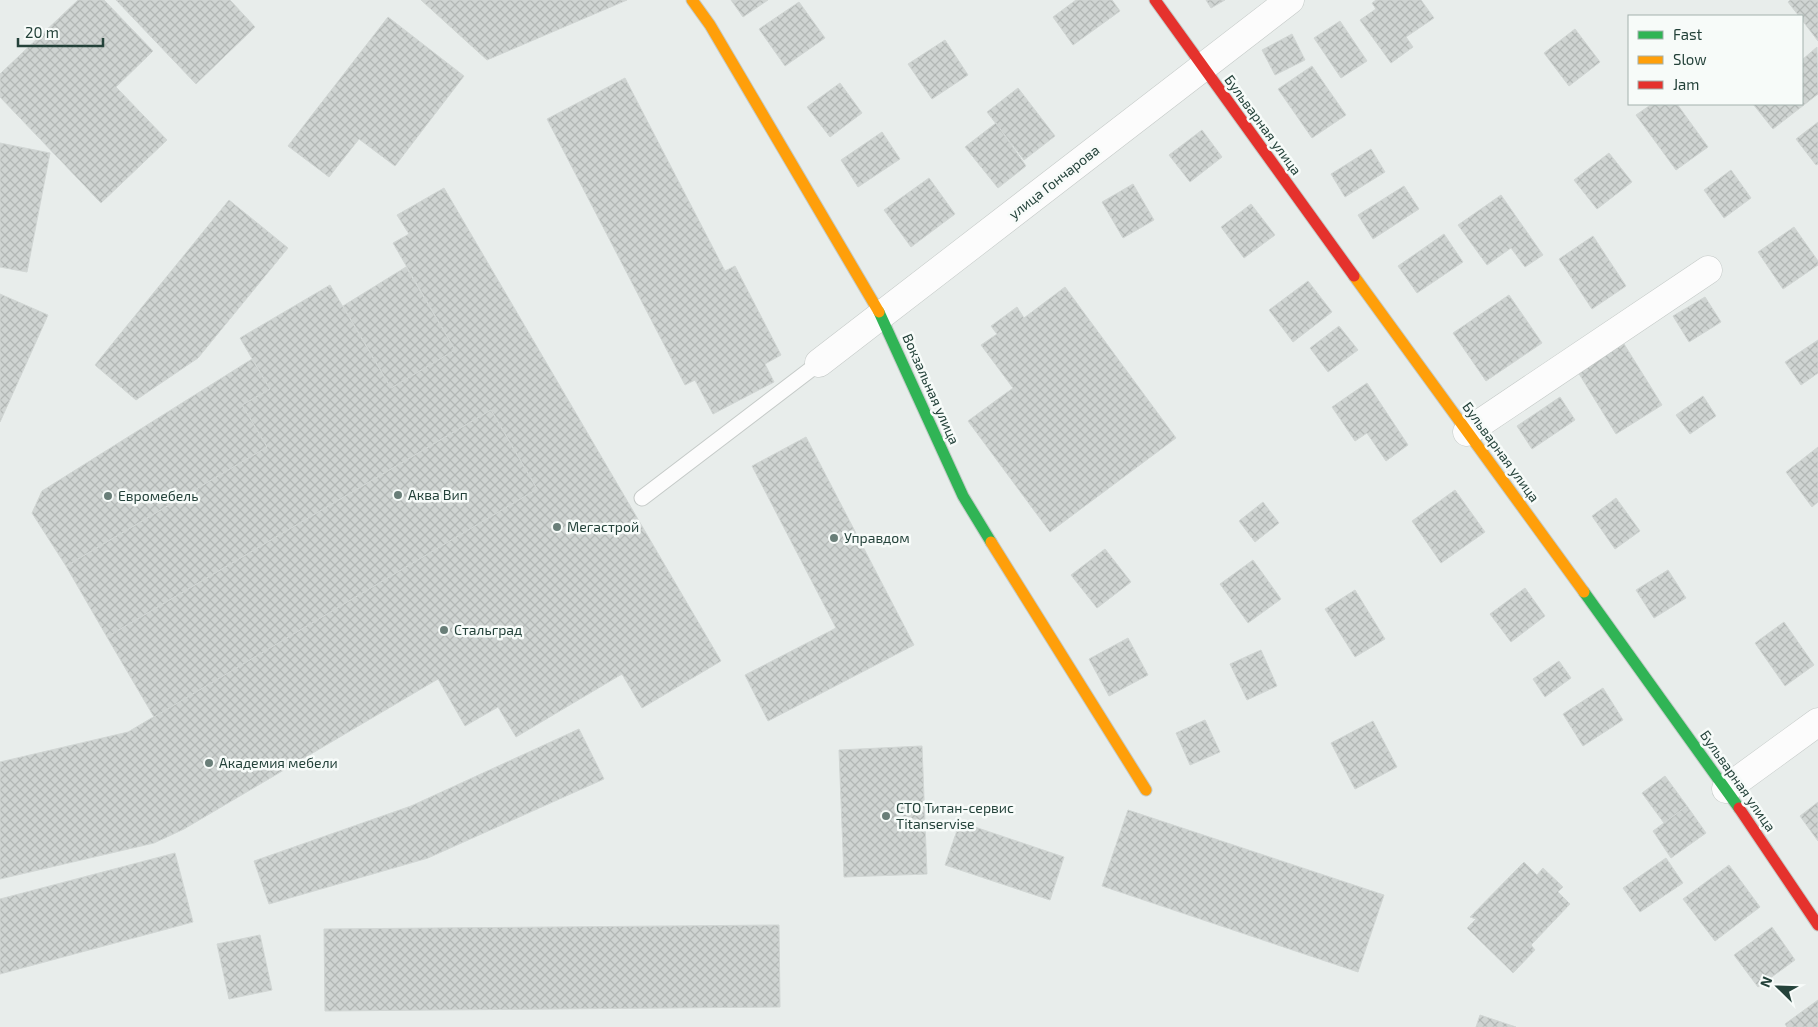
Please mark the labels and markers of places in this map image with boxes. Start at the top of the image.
place label: Аква Вип [408,486,468,503]
place label: Евромебель [118,487,198,504]
marker: Аква Вип [392,489,404,501]
marker: Евромебель [102,490,114,502]
place label: Мегастрой [567,518,639,535]
marker: Мегастрой [551,521,563,533]
place label: Управдом [844,529,910,546]
marker: Управдом [828,532,840,544]
place label: Стальград [454,621,522,638]
marker: Стальград [438,624,450,636]
place label: Академия мебели [219,754,338,771]
marker: Академия мебели [203,757,215,769]
place label: СТО Титан-сервис Titanservise [896,799,1014,832]
marker: СТО Титан-сервис Titanservise [880,810,892,822]

